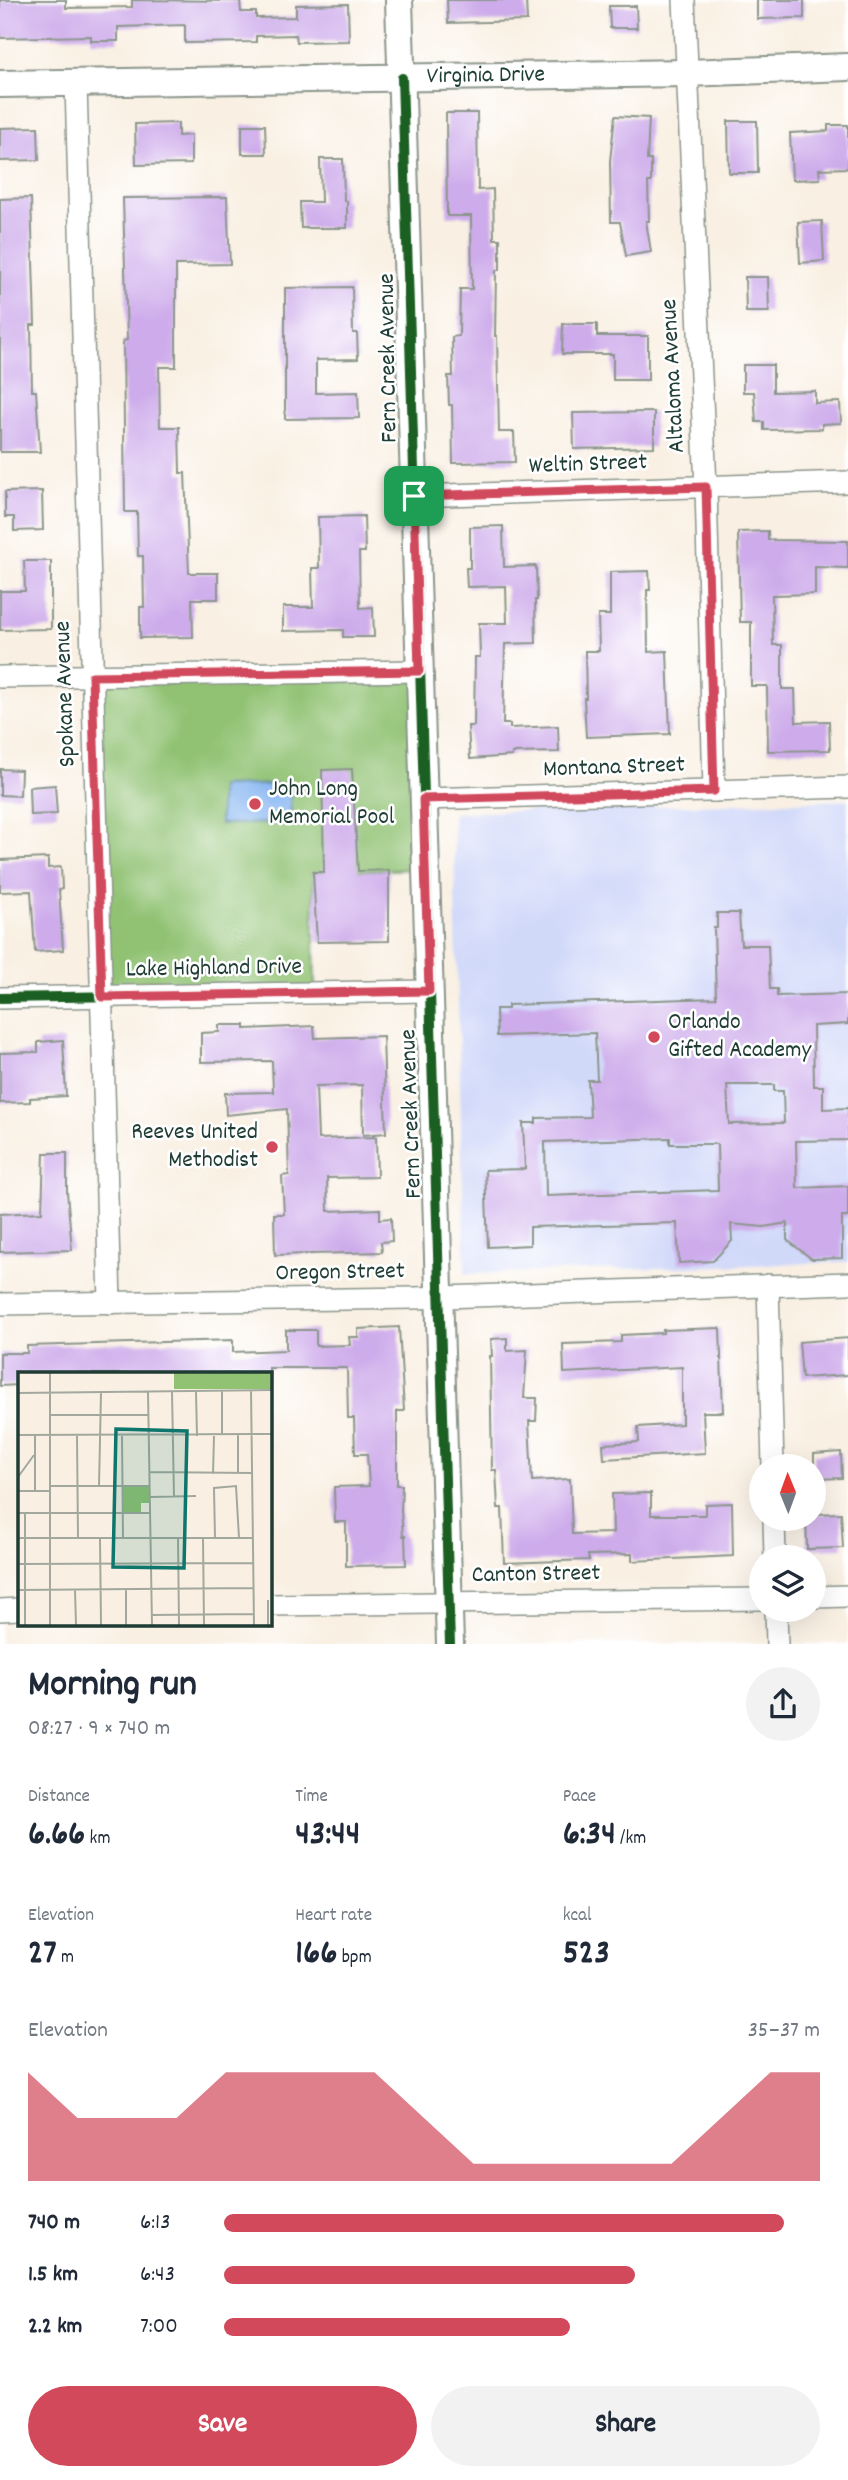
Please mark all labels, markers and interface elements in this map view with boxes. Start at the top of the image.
street label: Virginia Drive [427,58,545,94]
street label: Fern Creek Avenue [371,273,407,443]
street label: Altaloma Avenue [653,298,695,454]
street label: Weltin Street [528,446,648,484]
pin [384,466,444,526]
icon: arrive [395,477,433,515]
street label: Spokane Avenue [46,620,86,768]
street label: Montana Street [542,749,686,787]
place label: John Long Memorial Pool [269,773,395,835]
marker: John Long Memorial Pool [247,796,263,812]
street label: Lake Highland Drive [126,950,302,988]
place label: Orlando Gifted Academy [668,1006,812,1068]
street label: Fern Creek Avenue [392,1029,432,1199]
marker: Orlando Gifted Academy [646,1029,662,1045]
place label: Reeves United Methodist [131,1116,258,1178]
marker: Reeves United Methodist [264,1139,280,1155]
street label: Oregon Street [275,1255,405,1291]
inset map [18,1372,271,1626]
north arrow [749,1454,826,1531]
map controls [749,1454,826,1622]
button: layers [749,1545,826,1622]
street label: Canton Street [471,1557,601,1593]
text: Morning run [28,1659,197,1714]
button: share [746,1667,820,1741]
text: 08:27 · 9 × 740 m [28,1713,170,1746]
text: Distance [28,1784,90,1811]
text: Time [295,1784,328,1811]
text: Pace [563,1784,596,1811]
text: 6.66 [28,1811,85,1861]
text: 43:44 [295,1811,360,1861]
text: 6:34 [563,1811,616,1861]
text: km [85,1826,110,1853]
text: /km [616,1826,646,1853]
text: Elevation [28,1903,94,1930]
text: Heart rate [295,1903,372,1930]
text: kcal [563,1903,592,1930]
text: 27 [28,1930,57,1980]
text: 166 [295,1930,337,1980]
text: 523 [563,1930,610,1980]
text: m [57,1945,74,1972]
text: bpm [337,1945,372,1972]
text: Elevation [28,2015,108,2048]
text: 35–37 m [748,2015,820,2048]
text: 740 m [28,2207,80,2240]
text: 6:13 [140,2207,170,2240]
text: 1.5 km [28,2259,78,2292]
text: 6:43 [140,2259,175,2292]
text: 2.2 km [28,2311,82,2344]
text: 7:00 [140,2311,178,2344]
button: Save [28,2386,417,2466]
button: Share [431,2386,820,2466]

